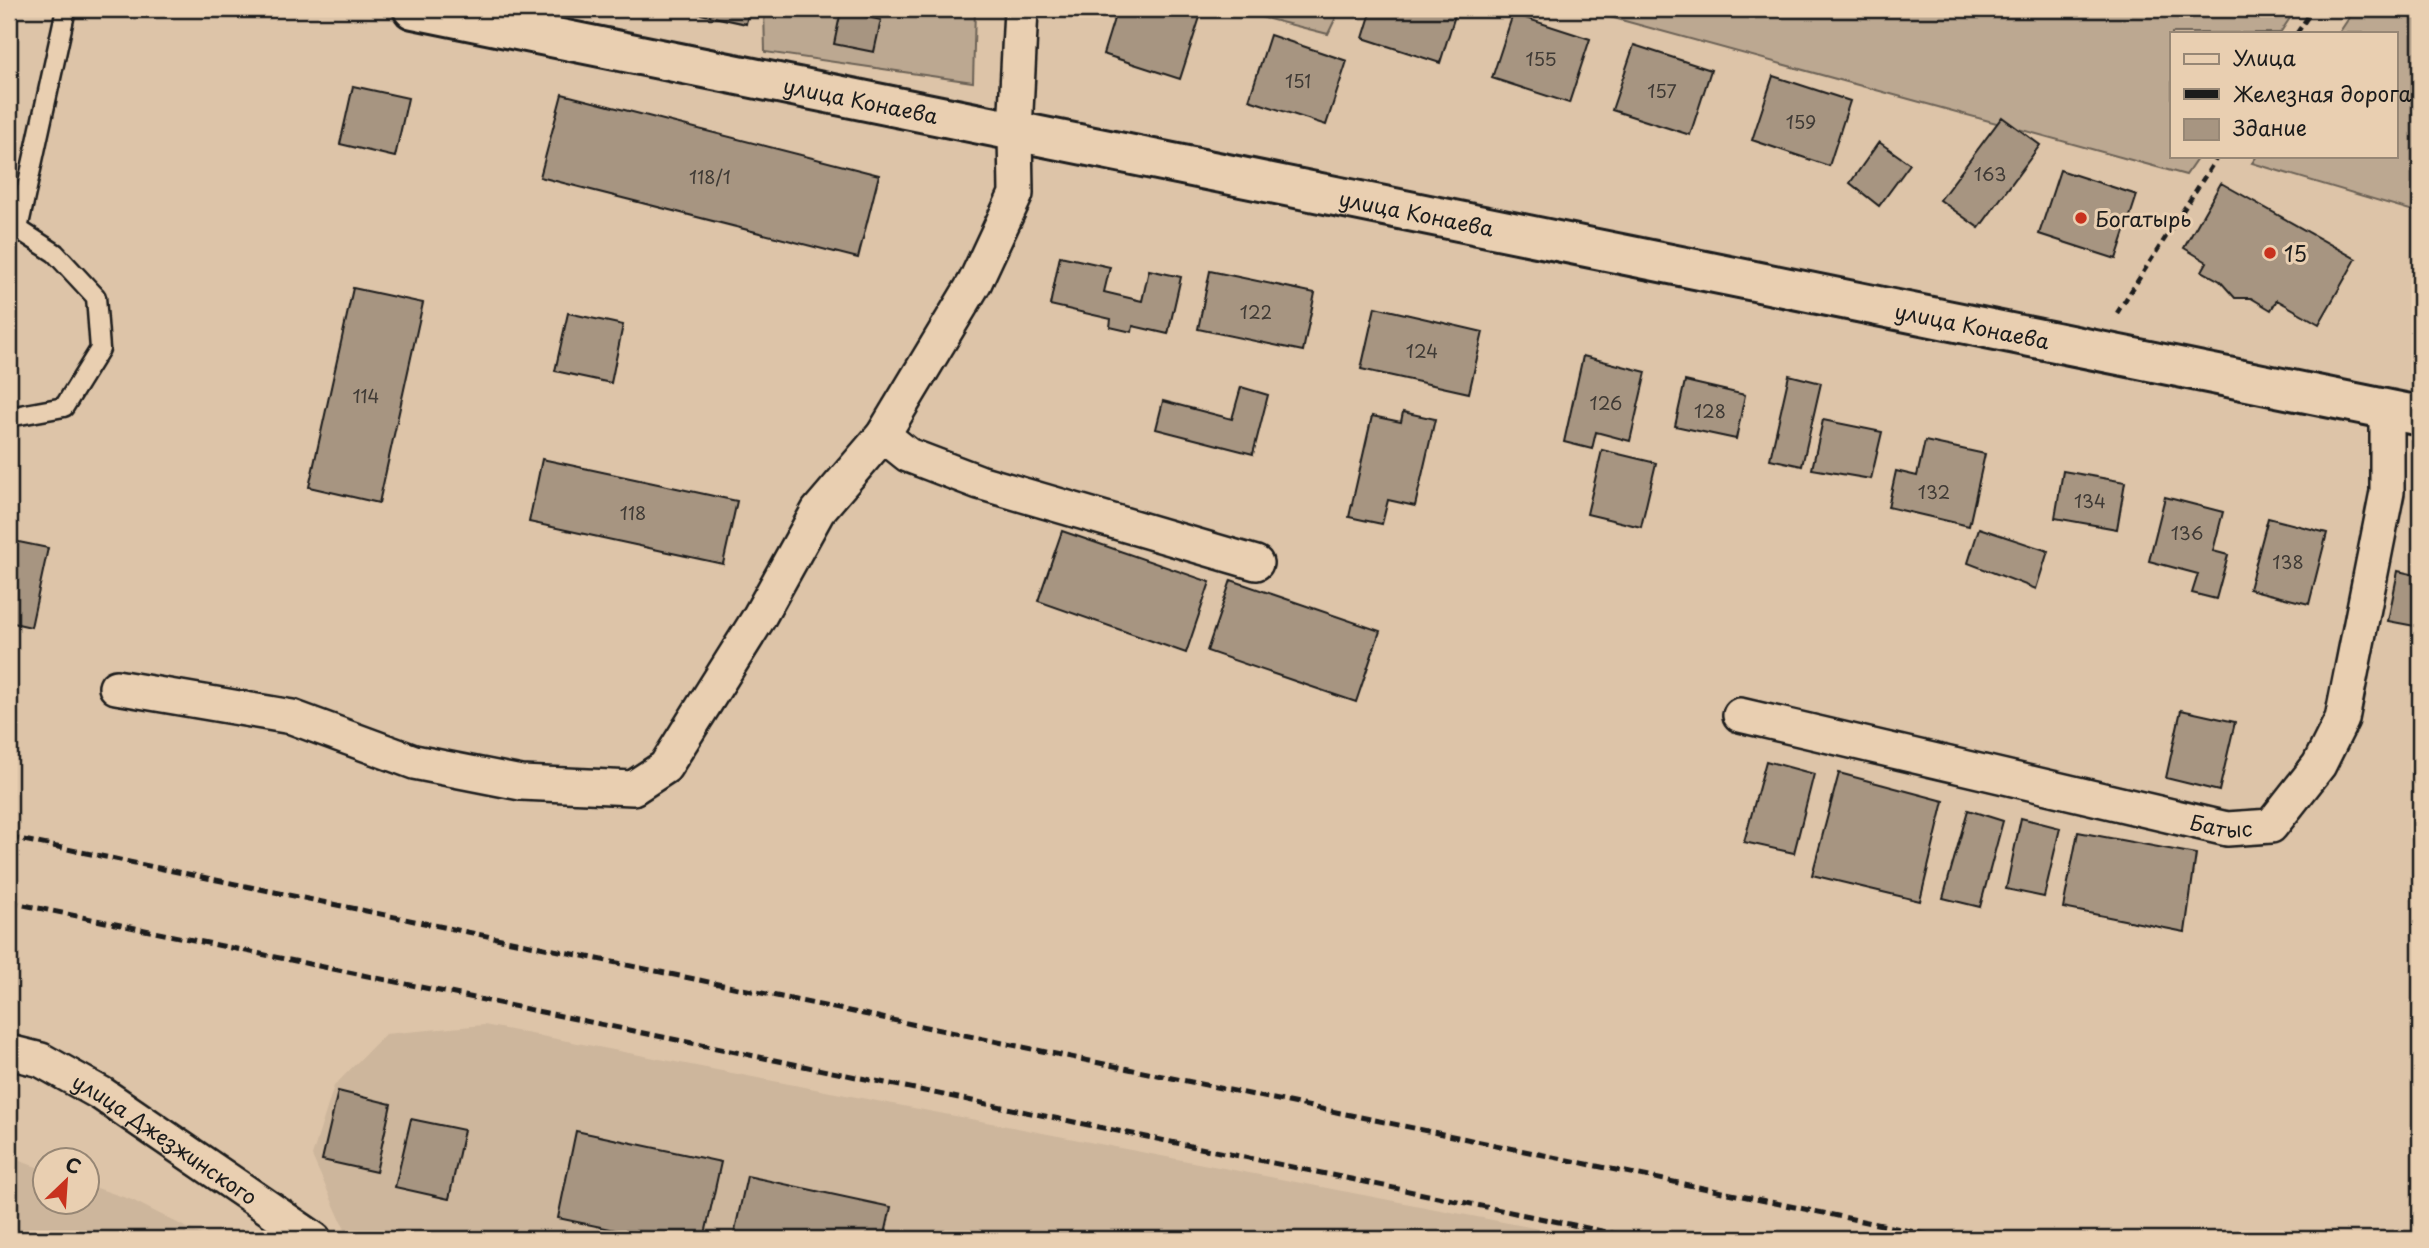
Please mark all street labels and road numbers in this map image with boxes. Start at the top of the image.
street label: улица Конаева [781,69,941,131]
street label: улица Конаева [1336,181,1497,244]
street label: улица Конаева [1892,294,2052,356]
street label: Батыс [2187,805,2253,845]
street label: улица Джезжинского [67,1065,264,1212]

